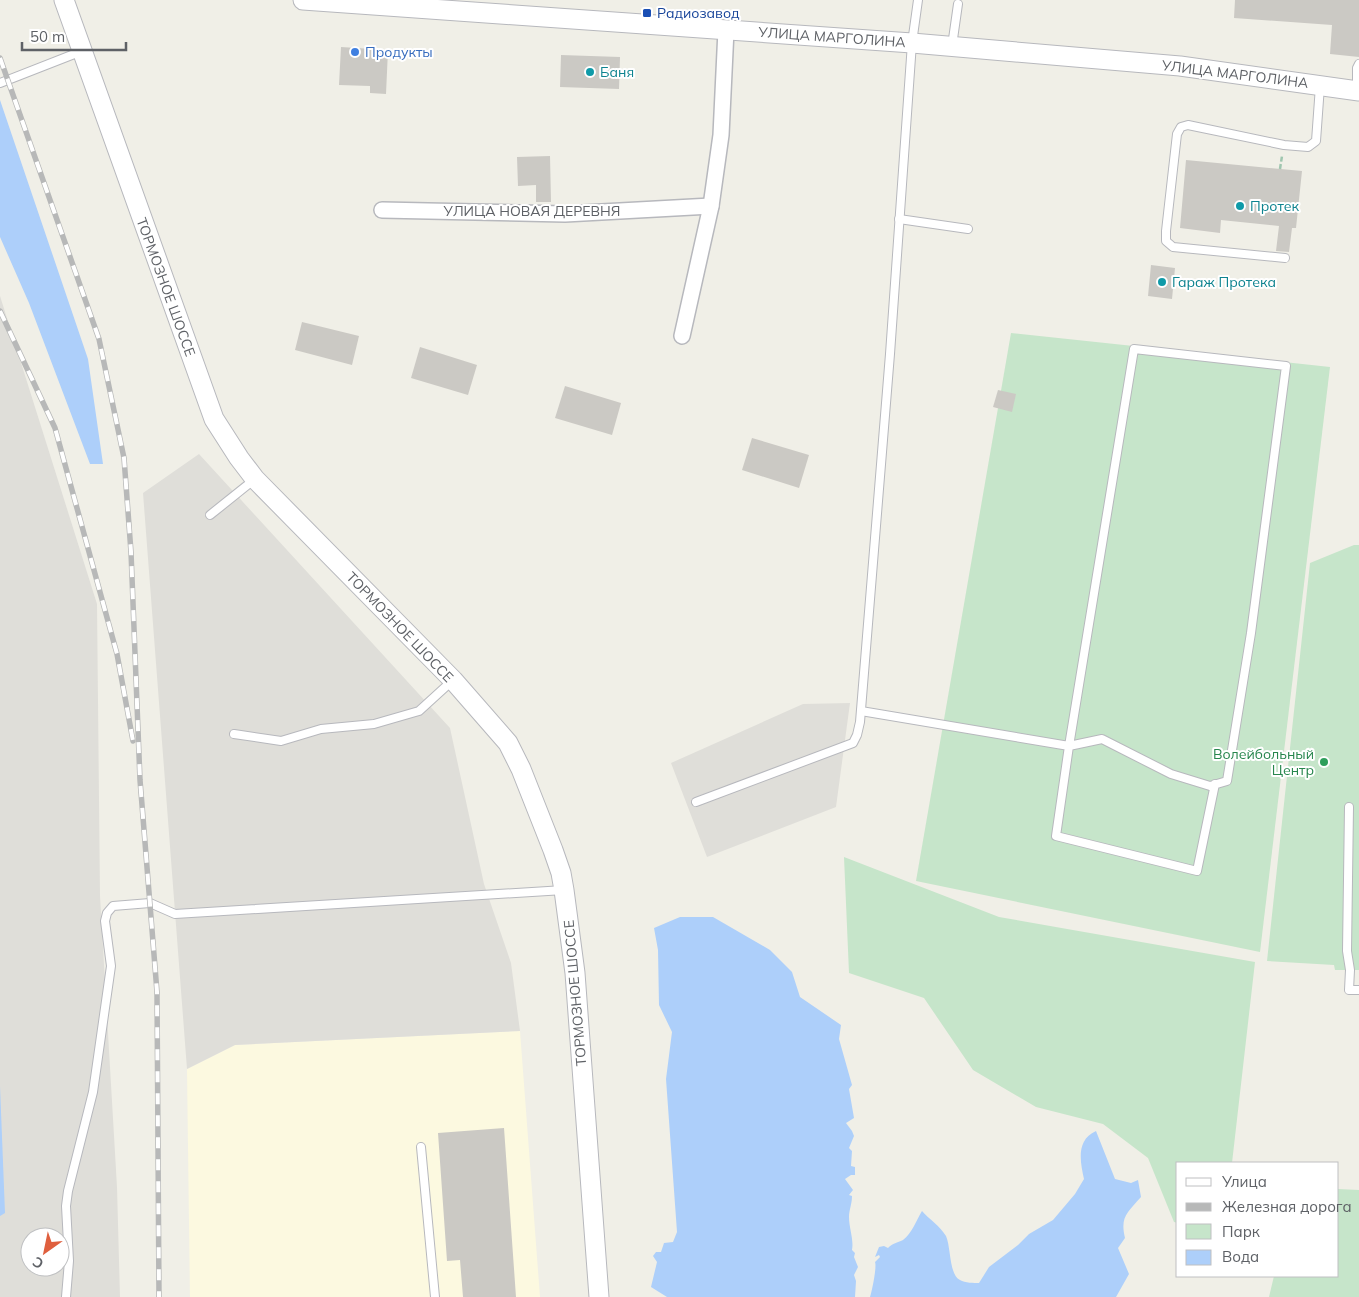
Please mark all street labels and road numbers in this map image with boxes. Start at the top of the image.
street label: УЛИЦА МАРГОЛИНА [757,23,907,51]
street label: УЛИЦА МАРГОЛИНА [1160,56,1310,92]
street label: УЛИЦА НОВАЯ ДЕРЕВНЯ [443,202,620,220]
street label: ТОРМОЗНОЕ ШОССЕ [133,215,199,359]
street label: ТОРМОЗНОЕ ШОССЕ [343,568,457,686]
street label: ТОРМОЗНОЕ ШОССЕ [560,919,590,1067]

